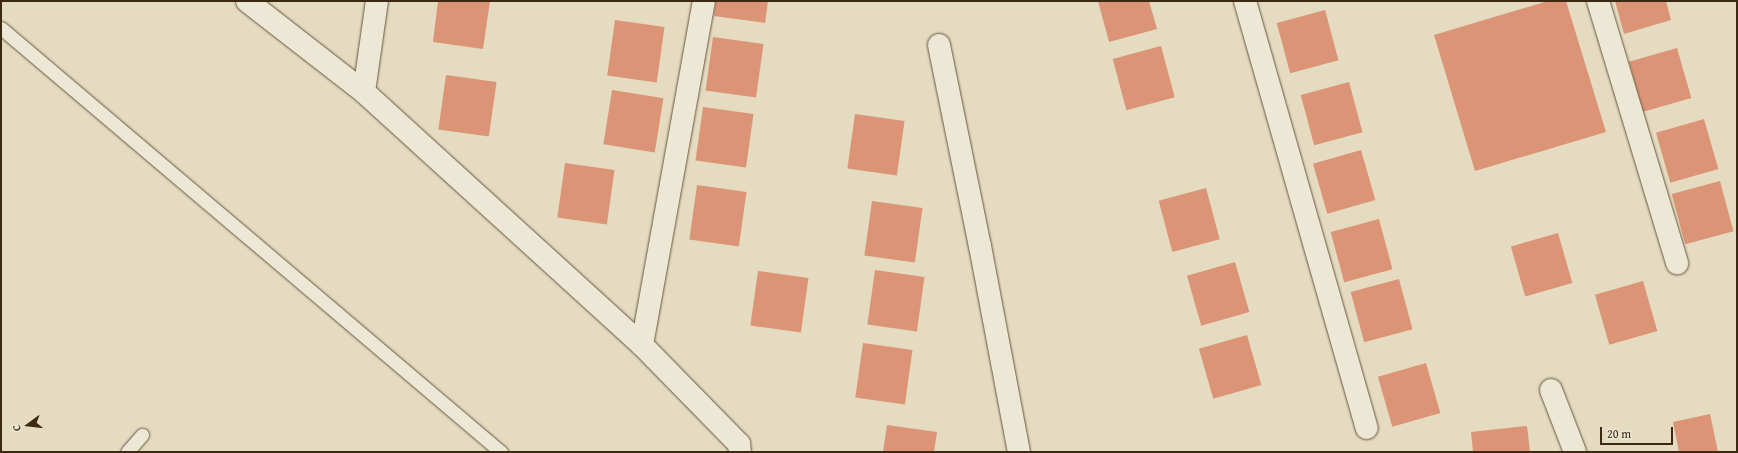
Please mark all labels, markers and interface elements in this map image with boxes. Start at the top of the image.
north arrow [8,405,48,445]
scale bar [1602,419,1675,445]
text: С [8,423,25,433]
text: 20 m [1607,425,1631,442]

